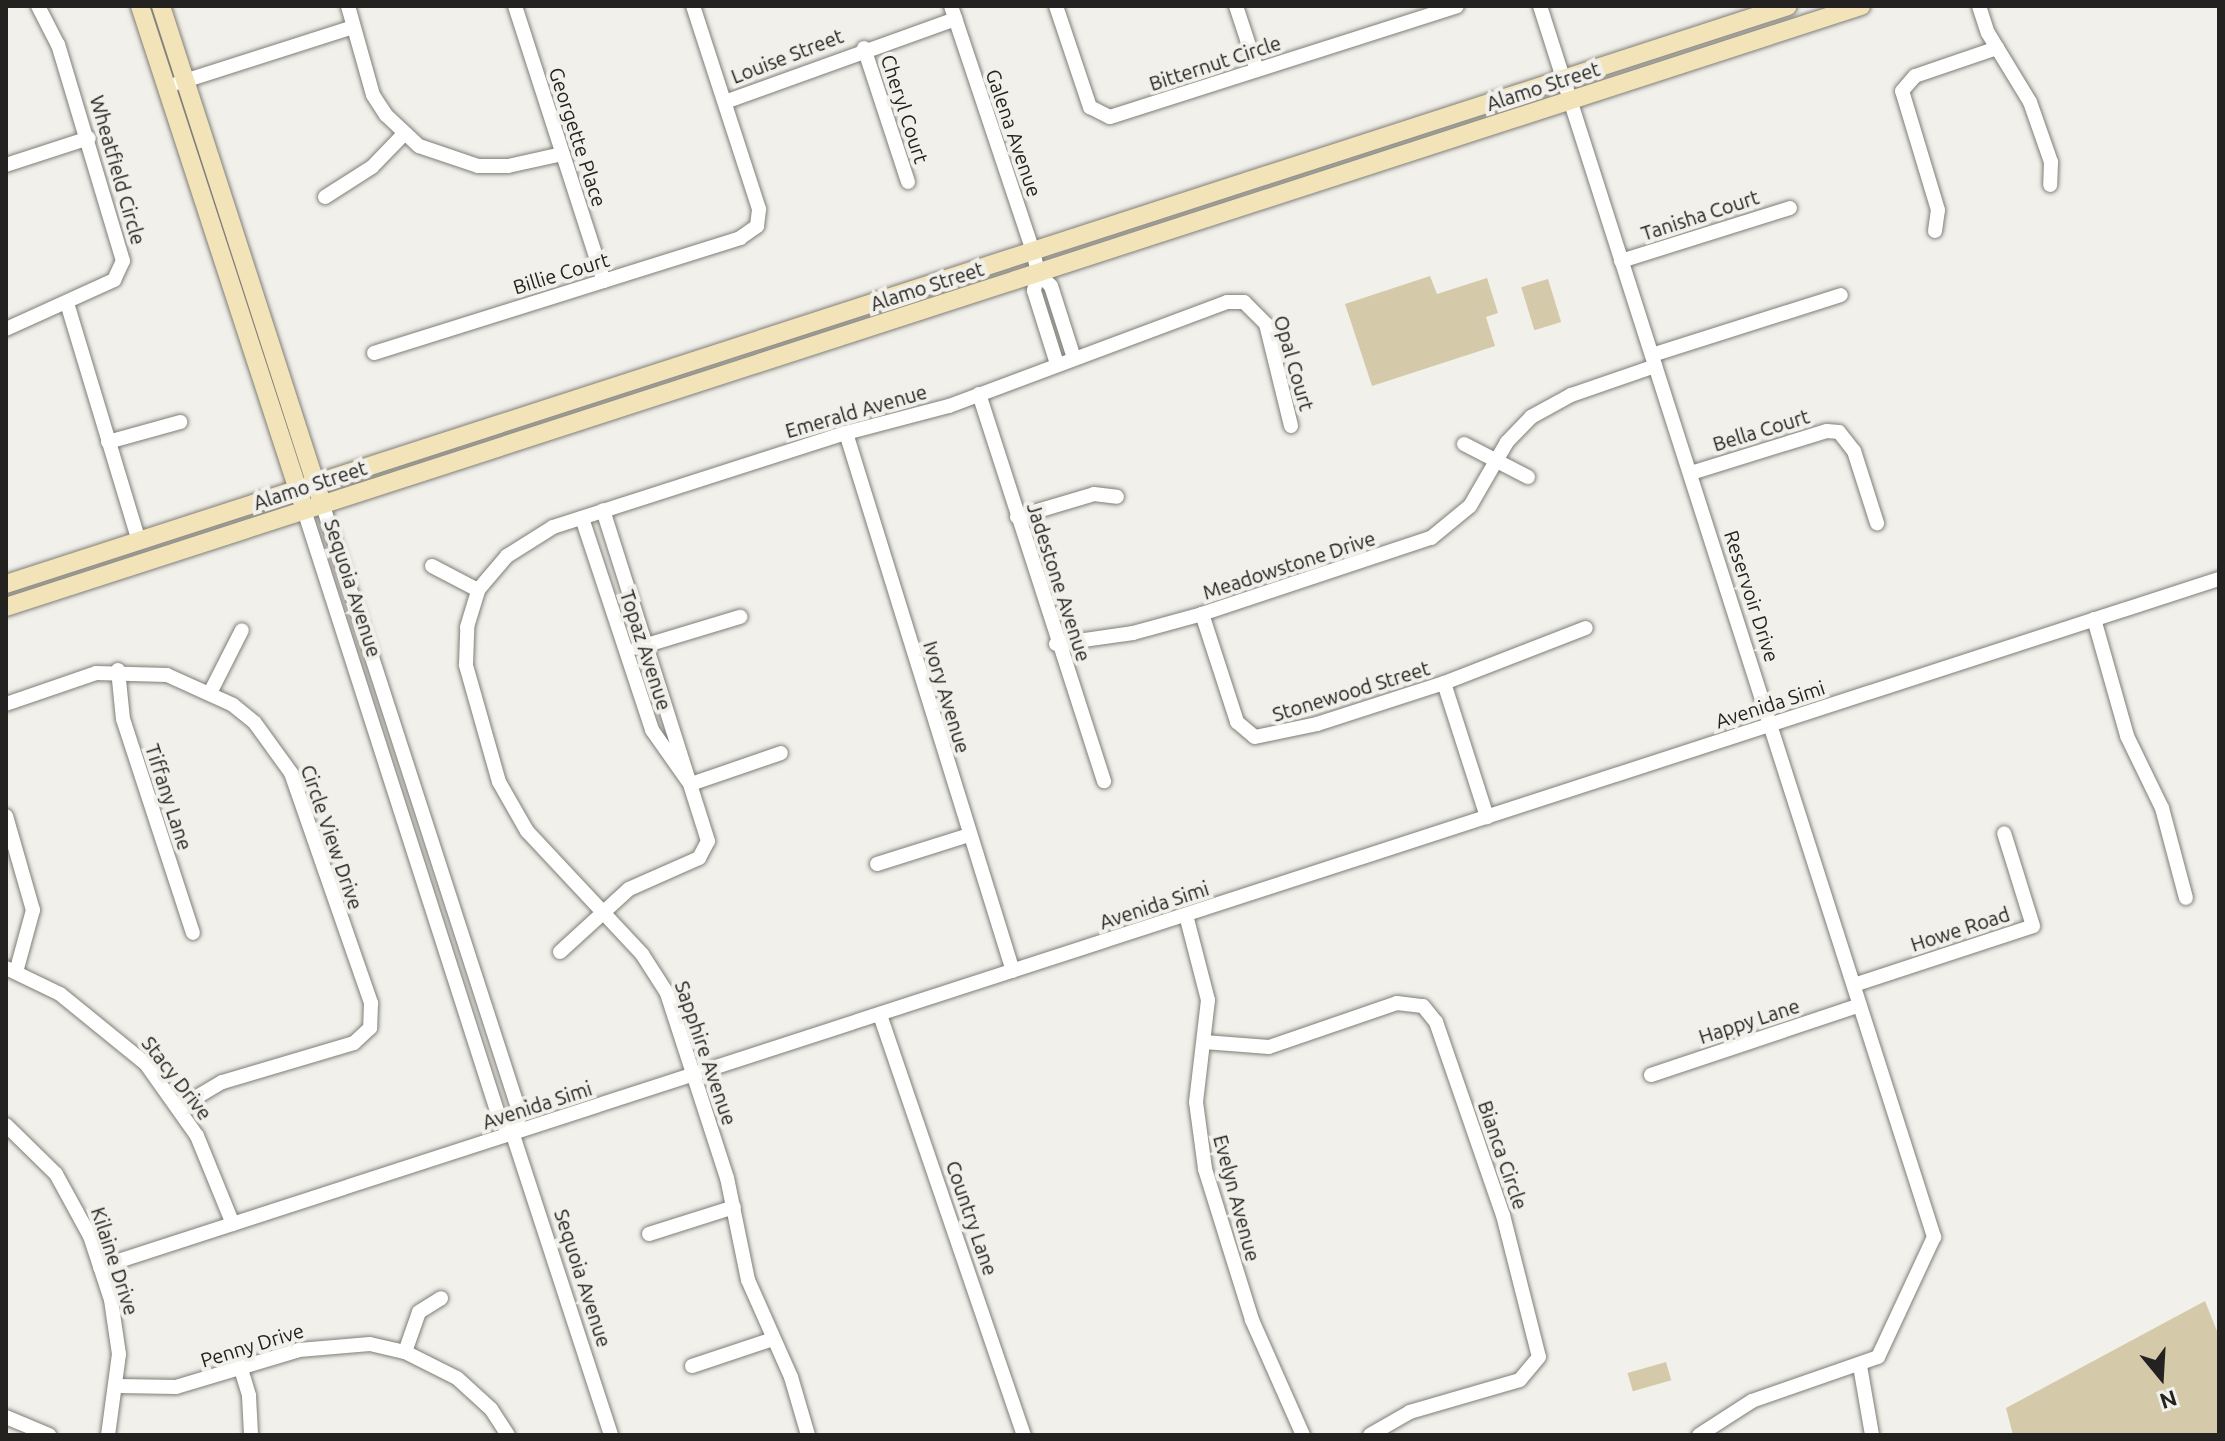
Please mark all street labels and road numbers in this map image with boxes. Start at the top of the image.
street label: Louise Street [727,24,847,88]
street label: Bitternut Circle [1146,30,1284,96]
street label: Cheryl Court [876,52,934,166]
street label: Alamo Street [1483,56,1603,116]
street label: Georgette Place [544,64,612,210]
street label: Galena Avenue [981,66,1047,200]
street label: Wheatfield Circle [85,92,151,248]
street label: Tanisha Court [1638,185,1762,245]
street label: Billie Court [510,247,612,299]
street label: Alamo Street [867,256,987,316]
street label: Opal Court [1269,313,1319,413]
street label: Emerald Avenue [782,379,930,443]
street label: Bella Court [1710,404,1812,456]
street label: Alamo Street [250,455,370,515]
street label: Jadestone Avenue [1022,500,1096,664]
street label: Sequoia Avenue [319,516,387,660]
street label: Meadowstone Drive [1200,526,1378,604]
street label: Reservoir Drive [1719,527,1785,665]
street label: Topaz Avenue [615,587,677,713]
street label: Ivory Avenue [919,638,975,756]
street label: Stonewood Street [1269,656,1433,726]
street label: Avenida Simi [1712,675,1828,733]
street label: Tiffany Lane [141,741,197,853]
street label: Circle View Drive [296,761,368,913]
street label: Avenida Simi [1096,876,1212,934]
street label: Howe Road [1907,902,2013,956]
street label: Sapphire Avenue [670,978,742,1128]
street label: Happy Lane [1695,993,1803,1049]
street label: Stacy Drive [137,1031,217,1125]
street label: Avenida Simi [479,1076,595,1134]
street label: Bianca Circle [1473,1097,1533,1213]
street label: Evelyn Avenue [1209,1132,1265,1264]
street label: Country Lane [941,1157,1003,1279]
street label: Kilaine Drive [86,1204,144,1318]
street label: Sequoia Avenue [549,1206,617,1350]
street label: Penny Drive [197,1318,307,1372]

